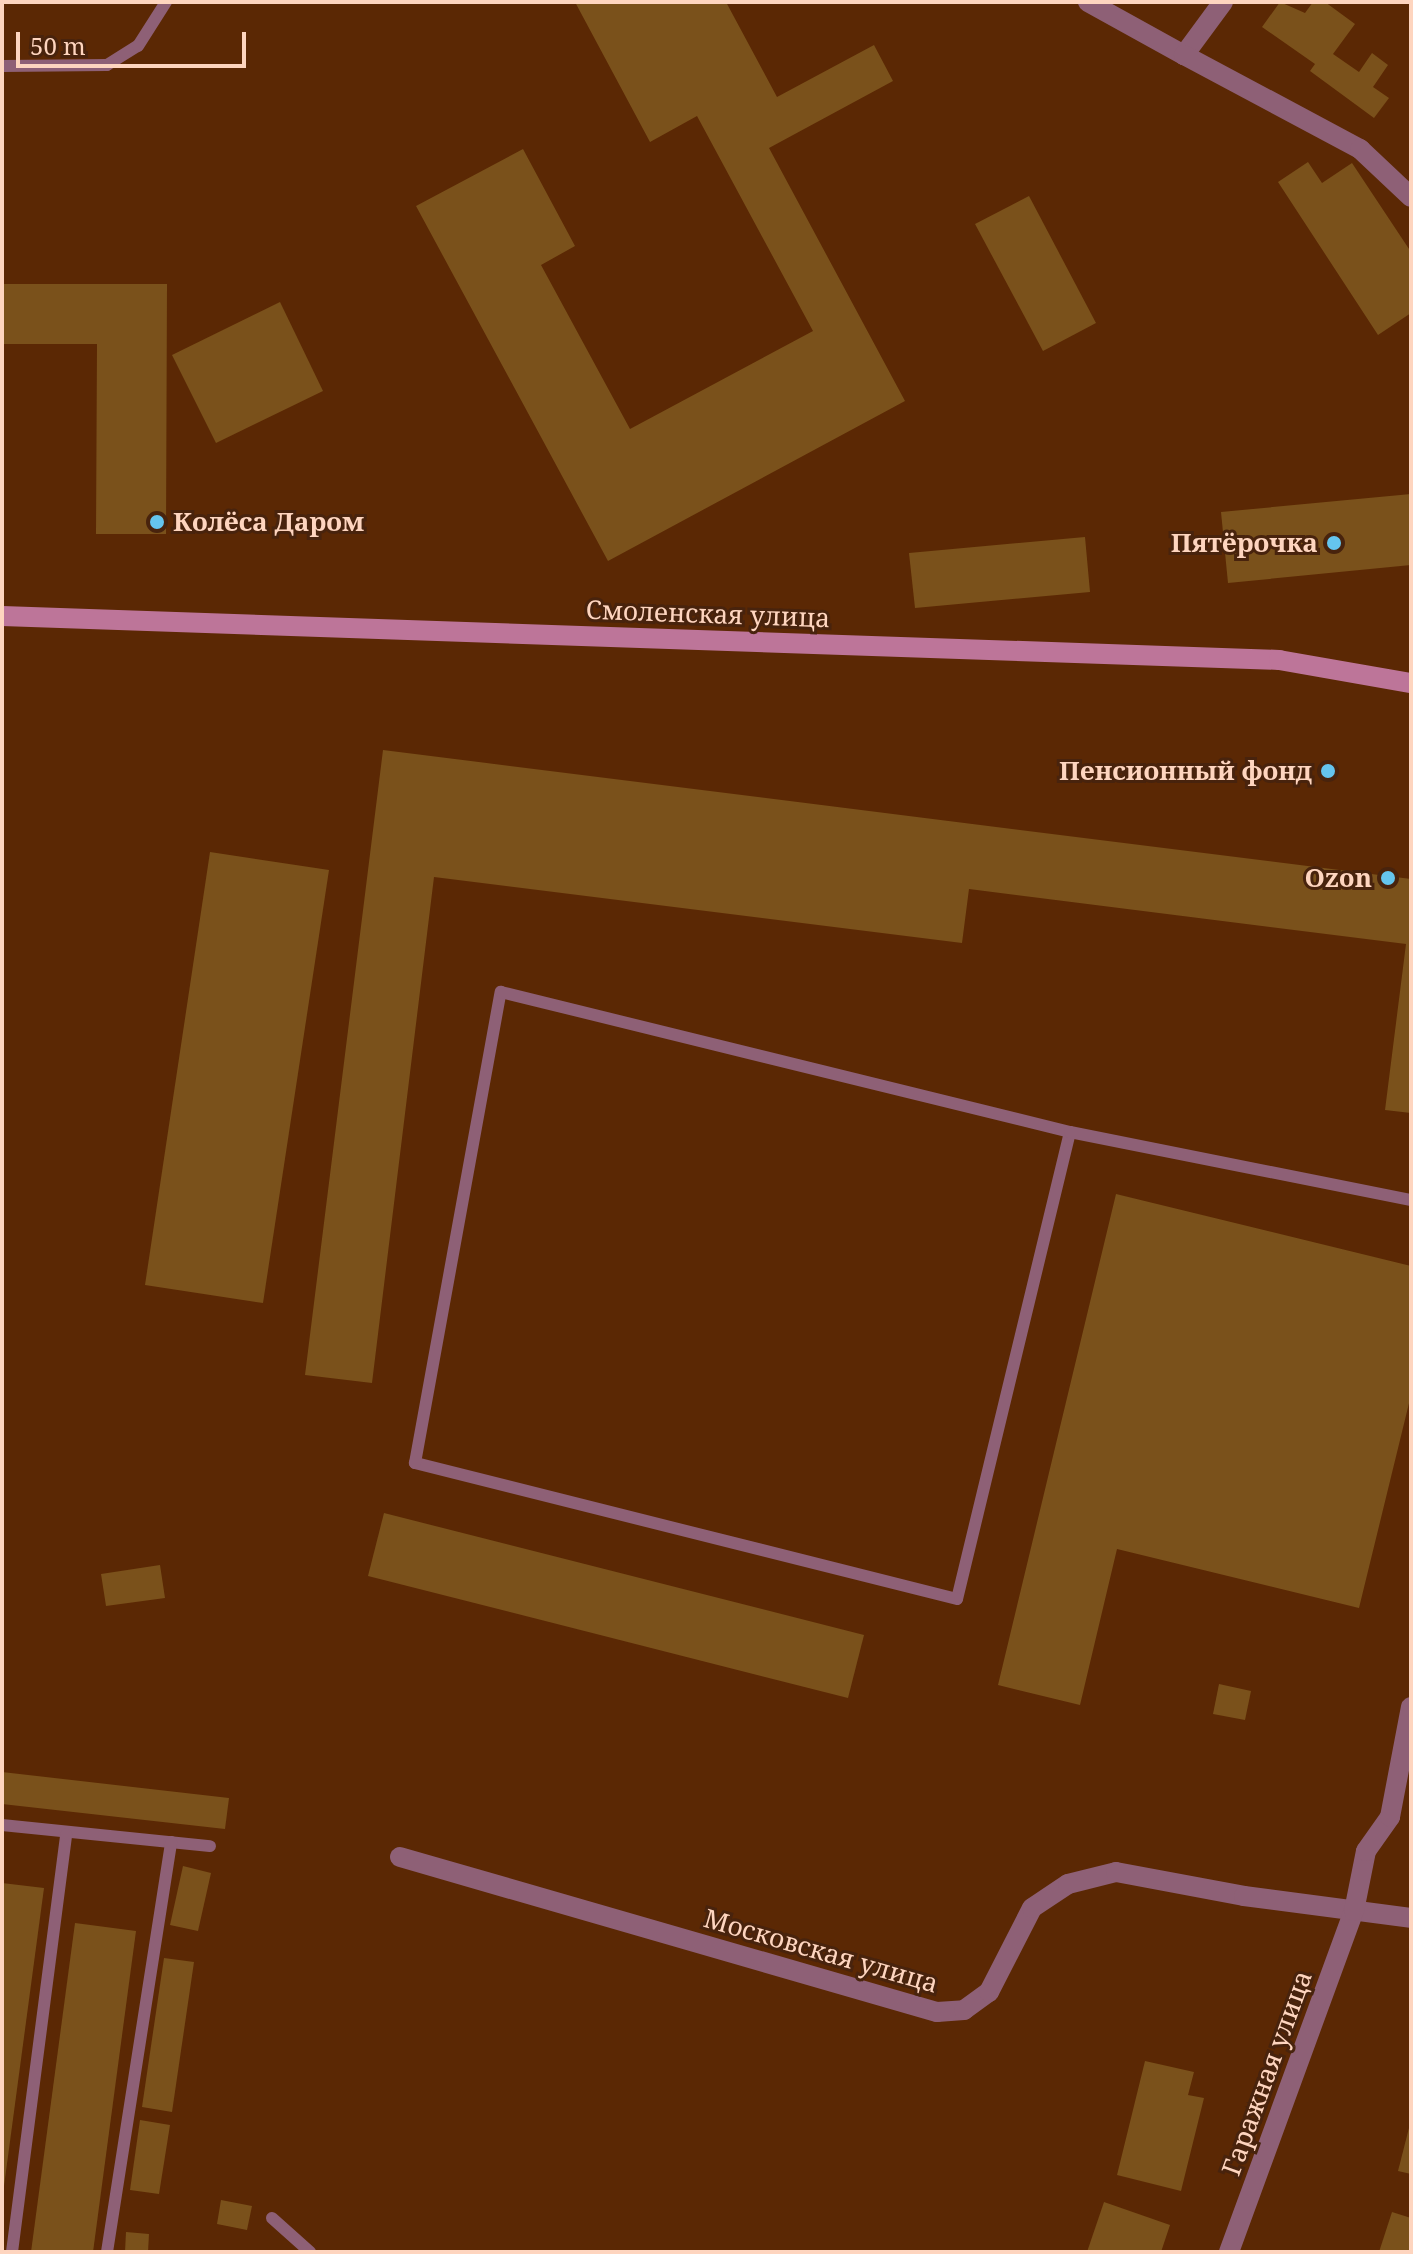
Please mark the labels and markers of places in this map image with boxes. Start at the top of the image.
place label: Колёса Даром [173,506,364,538]
marker: Колёса Даром [148,513,166,531]
place label: Пятёрочка [1171,527,1318,559]
marker: Пятёрочка [1325,534,1343,552]
place label: Пенсионный фонд [1059,755,1312,787]
marker: Пенсионный фонд [1319,762,1337,780]
place label: Ozon [1304,862,1372,894]
marker: Ozon [1379,869,1397,887]

